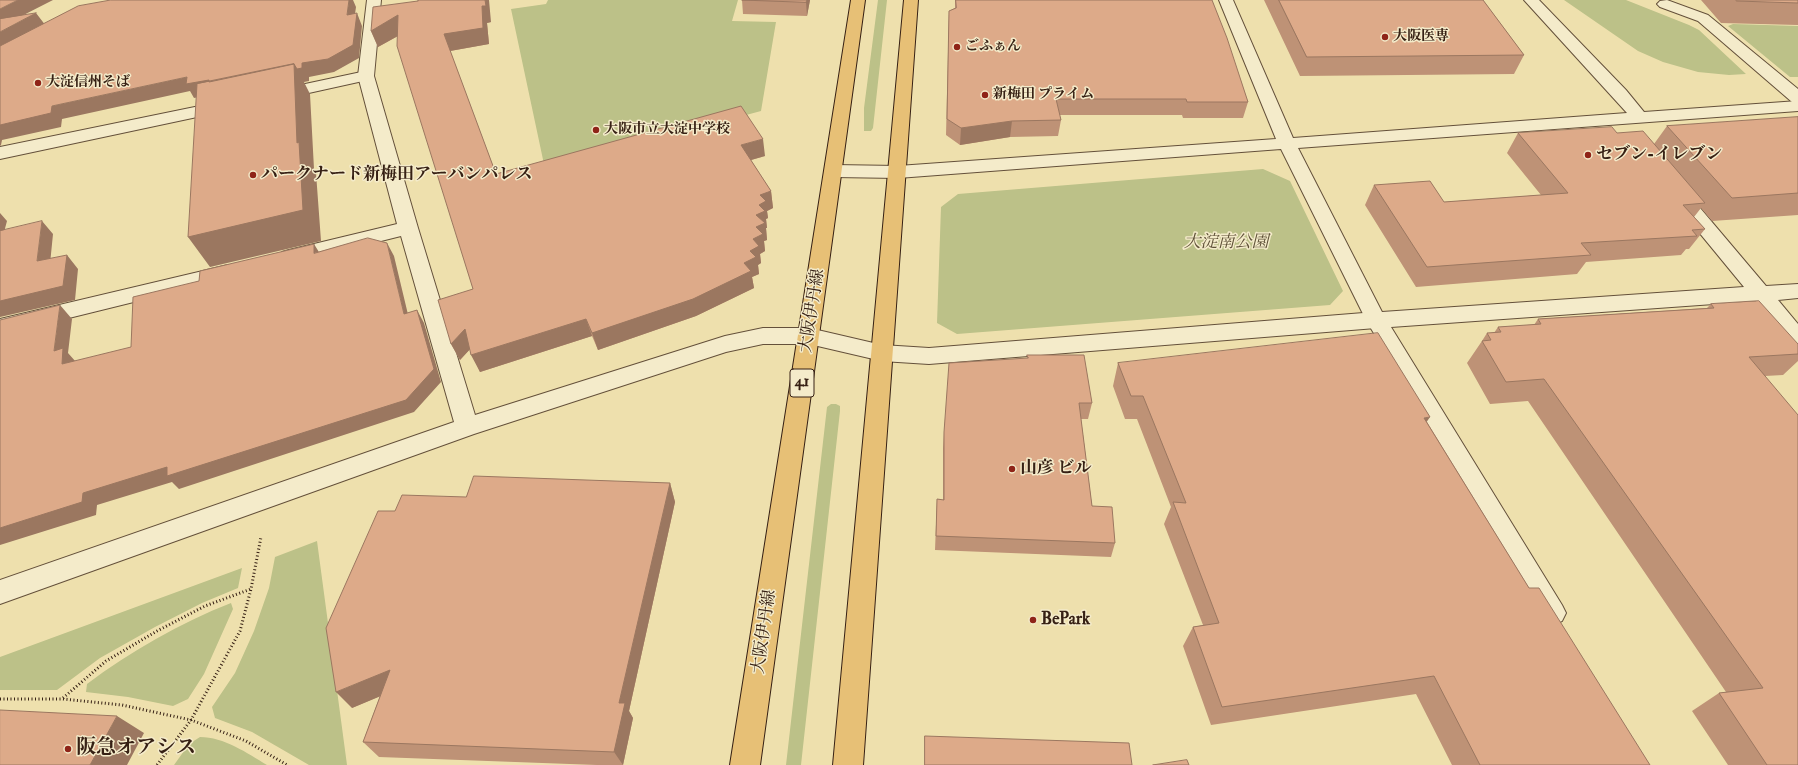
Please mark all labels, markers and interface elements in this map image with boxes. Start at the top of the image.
place label: 大阪医専 [1393,29,1449,45]
marker: 大阪医専 [1380,32,1390,42]
place label: ごふぁん [965,39,1021,55]
marker: ごふぁん [952,42,962,52]
place label: 大淀信州そば [46,75,130,91]
marker: 大淀信州そば [33,78,43,88]
place label: 新梅田 プライム [993,87,1094,103]
marker: 新梅田 プライム [980,90,990,100]
place label: 大阪市立大淀中学校 [604,122,730,138]
marker: 大阪市立大淀中学校 [591,125,601,135]
place label: セブン-イレブン [1596,145,1722,165]
marker: セブン-イレブン [1583,150,1593,160]
place label: パークナード新梅田アーバンパレス [261,165,532,185]
marker: パークナード新梅田アーバンパレス [248,170,258,180]
park label: 大淀南公園 [1184,233,1268,253]
street label: 大阪伊丹線 [796,267,830,355]
road number: 41 [790,369,814,397]
place label: 山彦 ビル [1020,459,1092,479]
marker: 山彦 ビル [1007,464,1017,474]
street label: 大阪伊丹線 [749,588,781,676]
place label: BePark [1041,610,1090,630]
marker: BePark [1028,615,1038,625]
place label: 阪急オアシス [76,737,196,761]
marker: 阪急オアシス [63,744,73,754]

